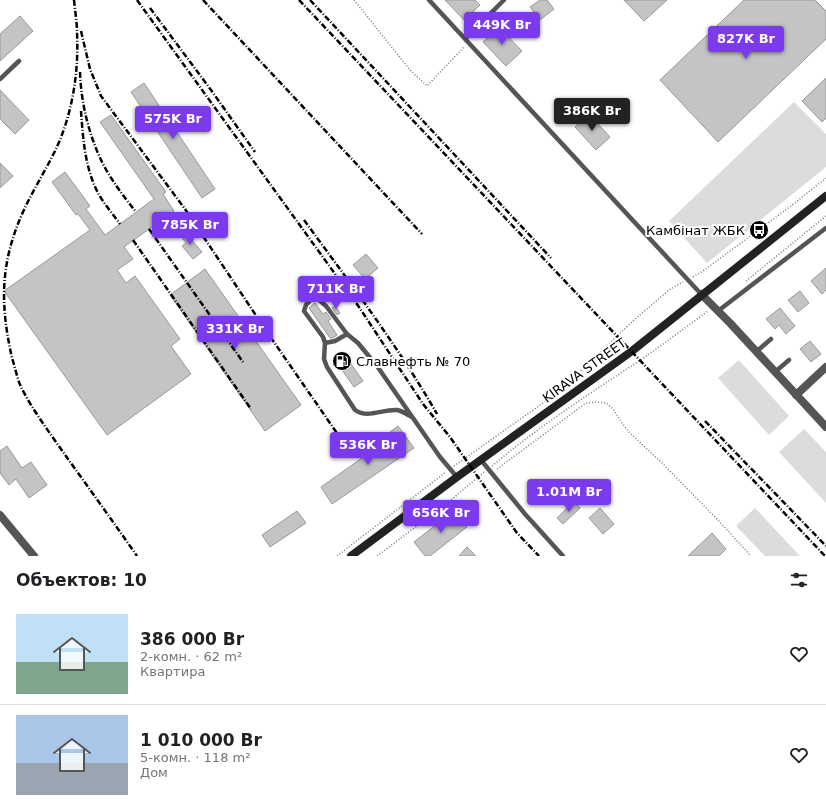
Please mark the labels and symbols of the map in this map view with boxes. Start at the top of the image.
pin: 449K Br [465,12,539,46]
pin: 827K Br [709,26,783,60]
pin: 386K Br [555,98,629,132]
pin: 575K Br [136,106,210,140]
pin: 785K Br [153,212,227,246]
bus stop icon: Камбінат ЖБК [748,219,770,241]
place label: Камбінат ЖБК [646,223,745,238]
pin: 711K Br [299,276,373,310]
pin: 331K Br [198,316,272,350]
street label: KIRAVA STREET [540,335,629,406]
fuel station icon: Славнефть № 70 [331,350,353,372]
place label: Славнефть № 70 [356,354,470,369]
pin: 536K Br [331,432,405,466]
pin: 1.01M Br [528,479,610,513]
pin: 656K Br [404,500,478,534]

